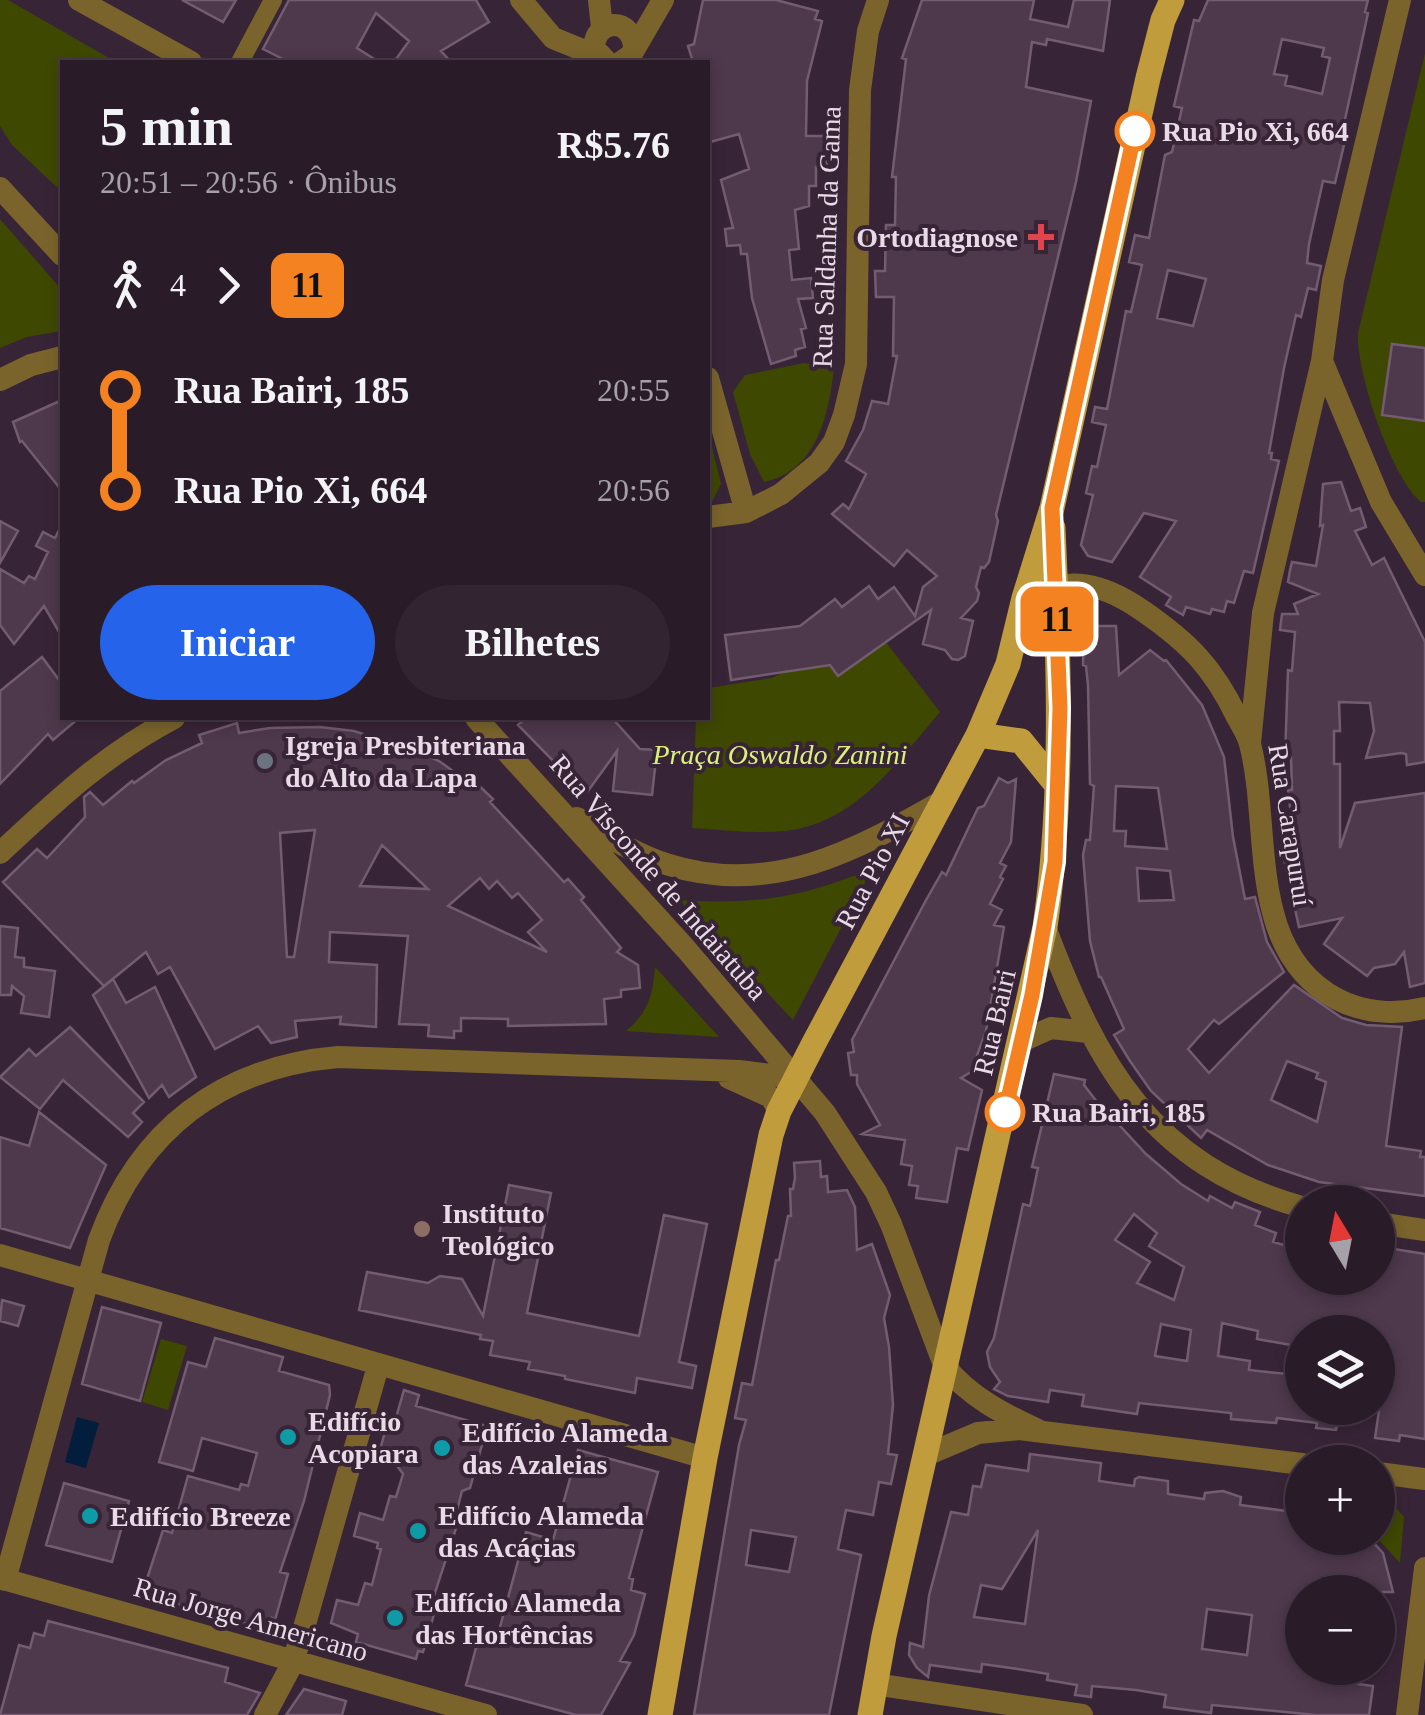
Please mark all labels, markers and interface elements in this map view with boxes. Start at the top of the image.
text: 5 min [100,96,233,157]
street label: Rua Saldanha da Gama [806,105,847,368]
marker: Rua Pio Xi, 664 [1116,112,1154,150]
place label: Rua Pio Xi, 664 [1162,116,1349,147]
text: R$5.76 [557,124,670,166]
text: 20:51 – 20:56 · Ônibus [100,164,397,200]
place label: Ortodiagnose [856,222,1018,253]
marker: Ortodiagnose [1028,224,1054,250]
icon: walk [100,258,155,313]
icon: forward [201,258,256,313]
text: 11 [291,266,324,305]
text: 4 [170,267,186,303]
text: Rua Bairi, 185 [174,369,409,411]
text: 20:55 [597,372,670,408]
text: Rua Pio Xi, 664 [174,469,427,511]
text: 20:56 [597,472,670,508]
button: Iniciar [100,585,375,700]
button: Bilhetes [395,585,670,700]
line badge: 11 [1012,586,1102,652]
text: 11 [1040,600,1074,639]
place label: Igreja Presbiteriana do Alto da Lapa [285,730,526,793]
park label: Praça Oswaldo Zanini [651,739,908,770]
street label: Rua Carapuruí [1262,742,1319,909]
street label: Rua Visconde de Indaiatuba [544,749,774,1007]
marker: Igreja Presbiteriana do Alto da Lapa [254,750,276,772]
street label: Rua Pio XI [829,808,916,934]
street label: Rua Bairi [967,966,1022,1078]
marker: Rua Bairi, 185 [986,1093,1024,1131]
place label: Rua Bairi, 185 [1032,1097,1205,1128]
north arrow [1285,1185,1395,1295]
map controls [1285,1185,1395,1685]
place label: Instituto Teológico [442,1198,555,1261]
marker: Instituto Teológico [411,1218,433,1240]
button: layers [1285,1315,1395,1425]
place label: Edifício Acopiara [308,1406,418,1469]
place label: Edifício Alameda das Azaleias [462,1417,668,1480]
marker: Edifício Acopiara [277,1426,299,1448]
marker: Edifício Alameda das Azaleias [431,1437,453,1459]
button: + [1285,1445,1395,1555]
place label: Edifício Alameda das Acáçias [438,1500,644,1563]
place label: Edifício Breeze [110,1501,291,1532]
marker: Edifício Breeze [79,1505,101,1527]
marker: Edifício Alameda das Acáçias [407,1520,429,1542]
street label: Rua Jorge Americano [130,1571,371,1668]
button: − [1285,1575,1395,1685]
place label: Edifício Alameda das Hortências [415,1587,621,1650]
marker: Edifício Alameda das Hortências [384,1607,406,1629]

